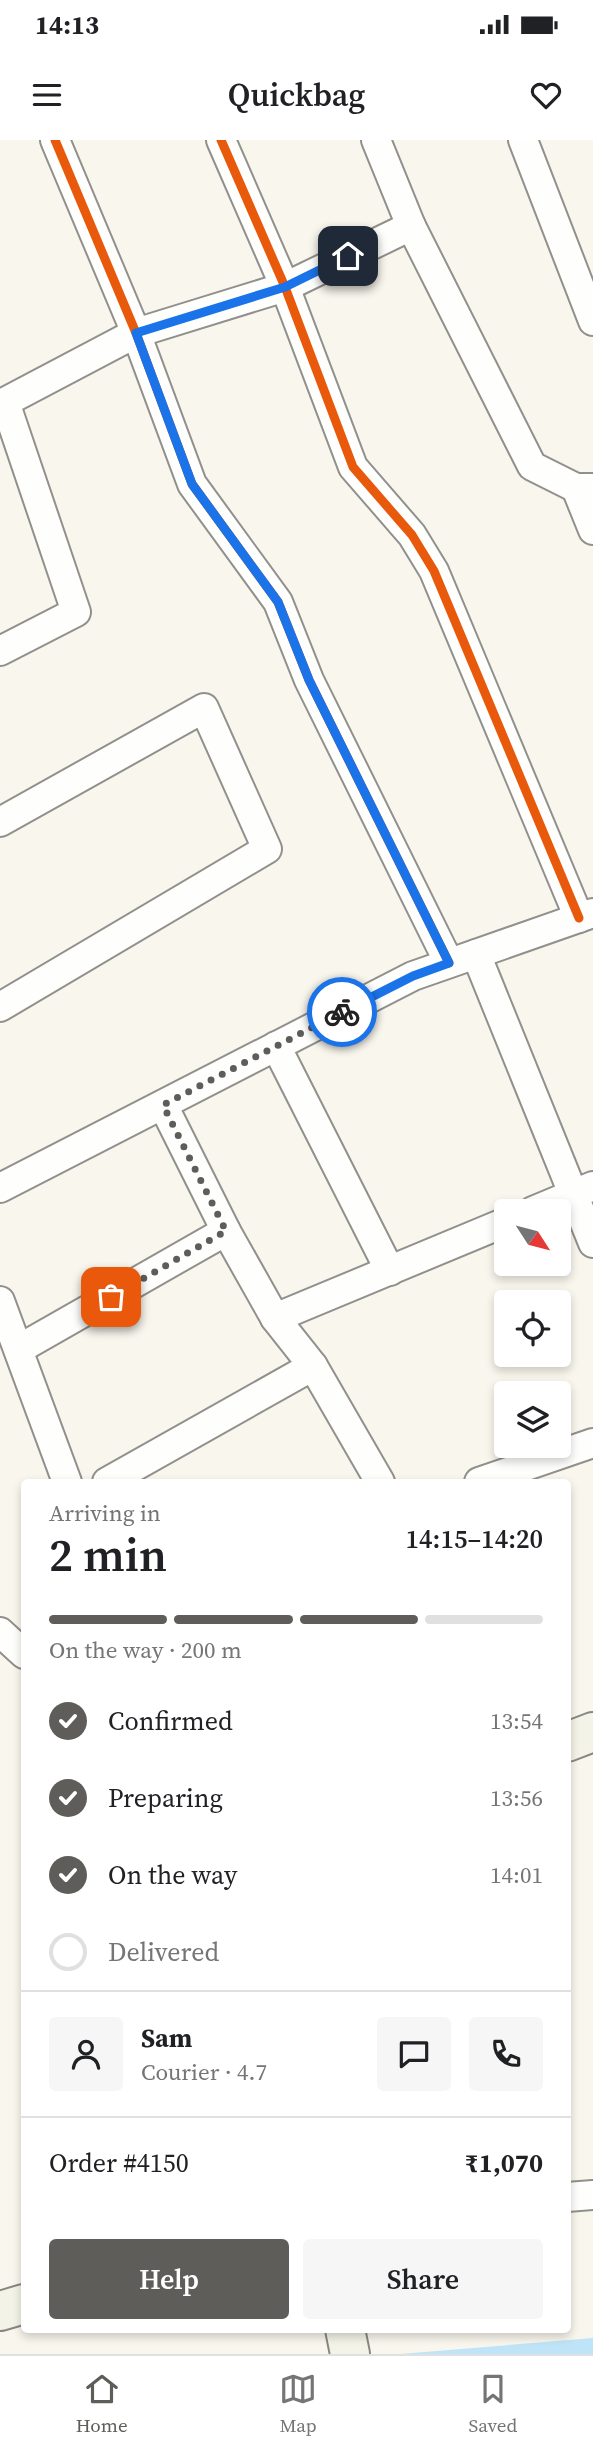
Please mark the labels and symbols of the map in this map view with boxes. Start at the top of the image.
pin [318,226,378,286]
courier [307,977,377,1047]
north arrow [494,1199,570,1276]
pin [81,1267,141,1327]

